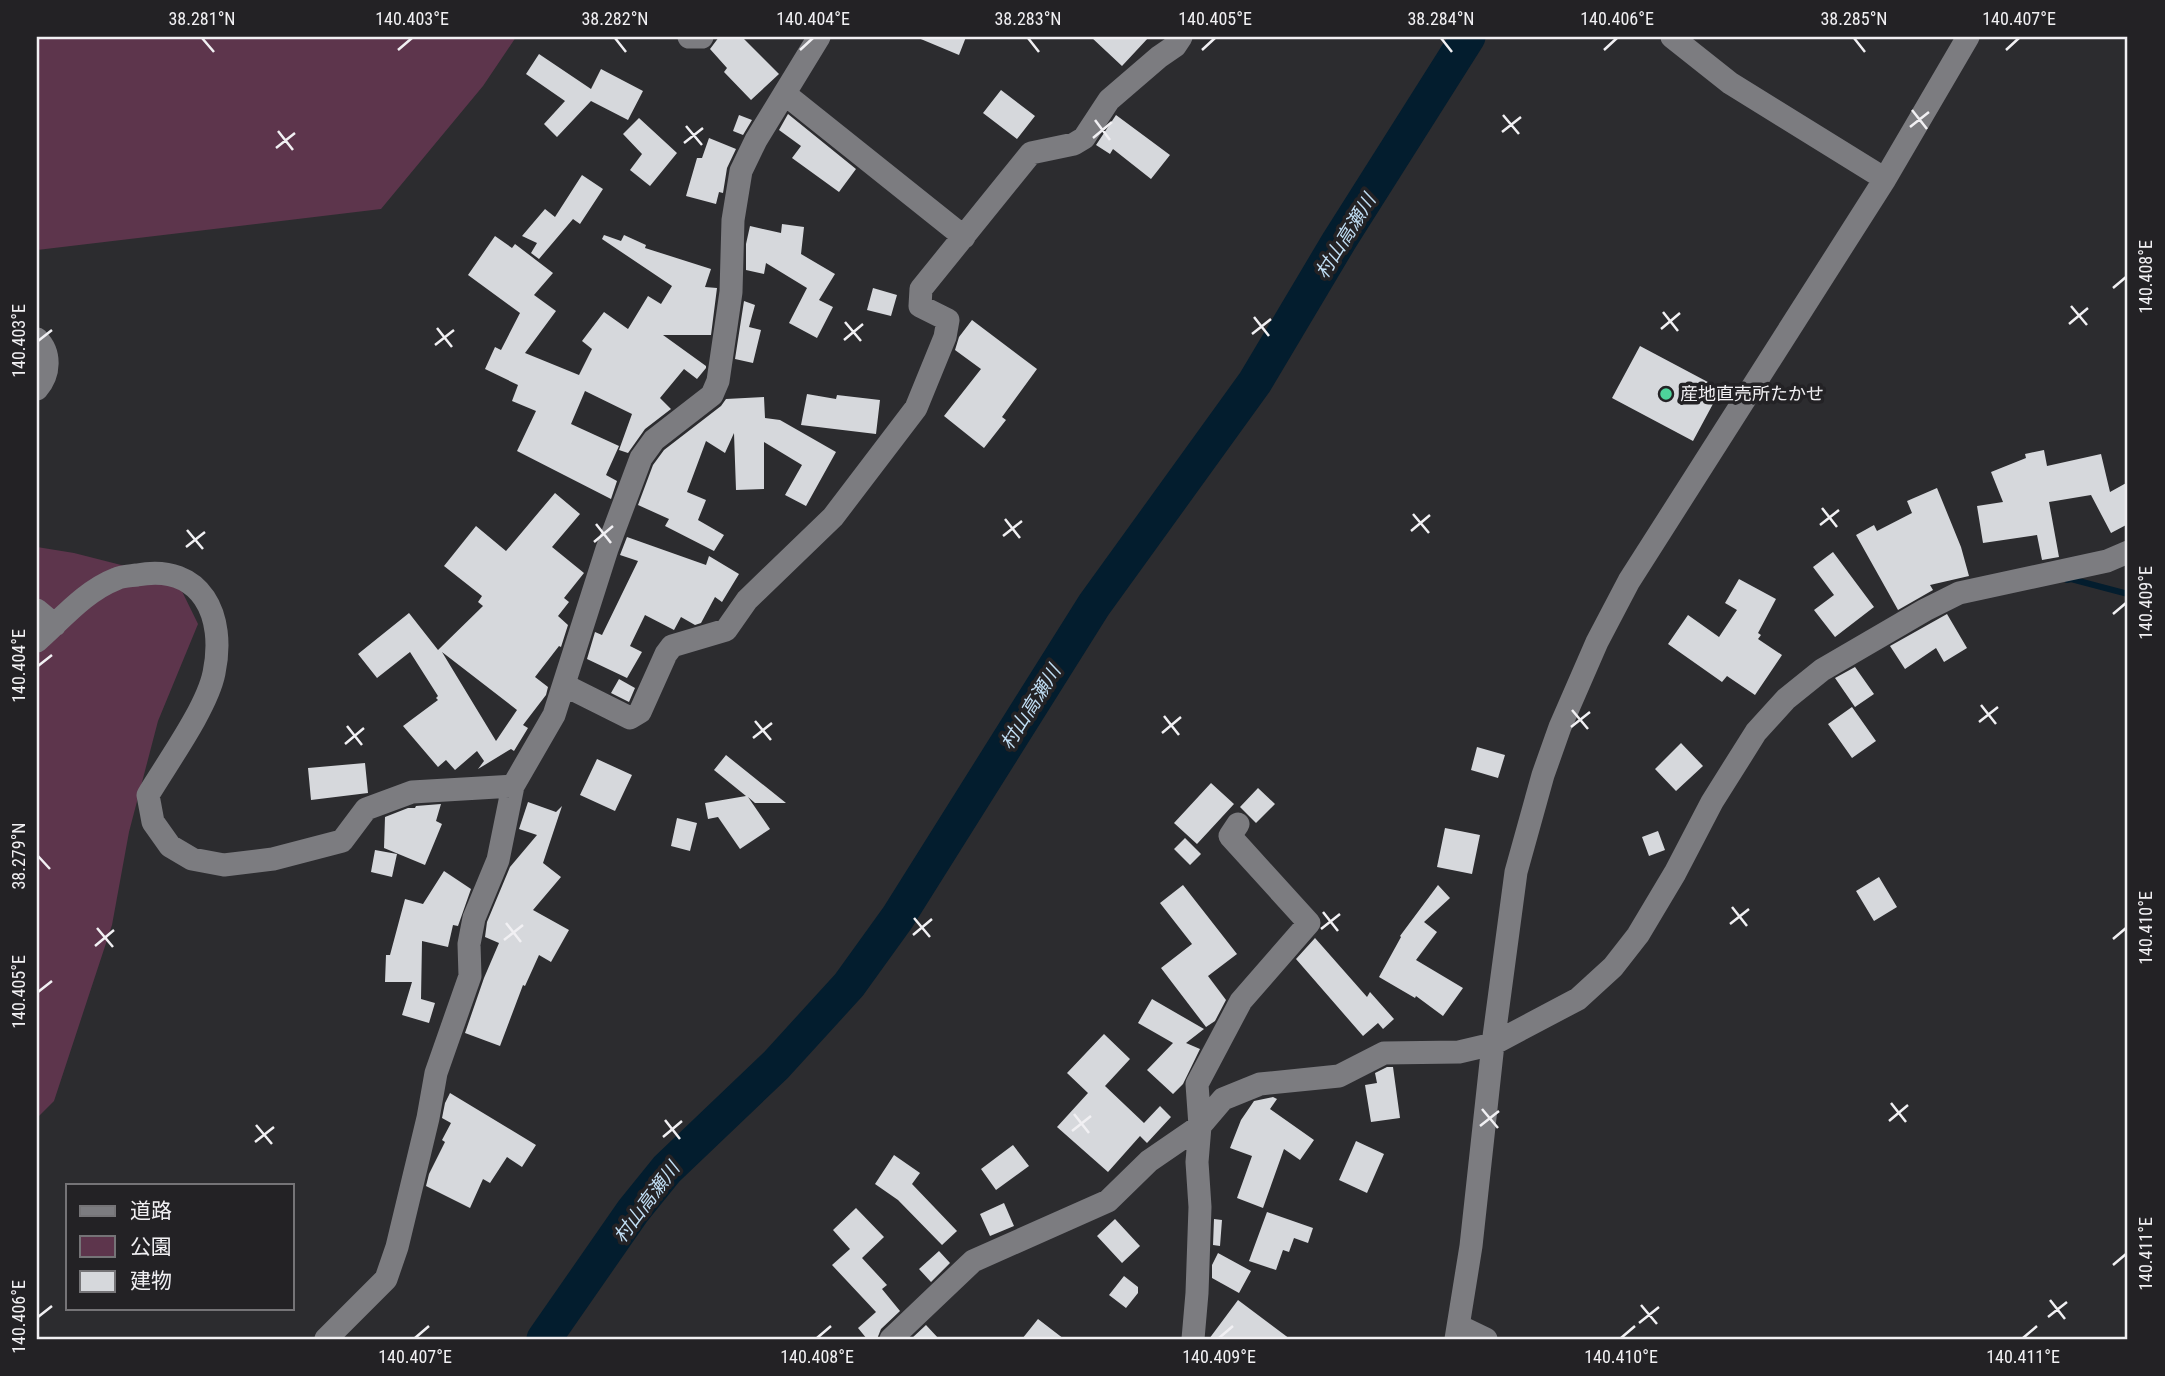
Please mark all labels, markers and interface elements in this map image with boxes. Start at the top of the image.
text: 38.281°N [168,8,236,29]
text: 140.403°E [375,8,449,29]
text: 38.282°N [581,8,649,29]
text: 140.404°E [776,8,850,29]
text: 38.283°N [994,8,1062,29]
text: 140.405°E [1178,8,1252,29]
text: 38.284°N [1407,8,1475,29]
text: 140.406°E [1580,8,1654,29]
text: 38.285°N [1820,8,1888,29]
text: 140.407°E [1982,8,2056,29]
water label: 村山高瀬川 [1310,188,1381,283]
text: 140.408°E [2135,240,2156,314]
text: 140.403°E [8,304,29,378]
place label: 産地直売所たかせ [1680,383,1824,404]
marker: 産地直売所たかせ [1658,386,1674,402]
text: 140.409°E [2135,566,2156,640]
text: 140.404°E [8,629,29,703]
water label: 村山高瀬川 [995,659,1066,754]
text: 38.279°N [8,822,29,890]
text: 140.410°E [2135,891,2156,965]
text: 140.405°E [8,955,29,1029]
water label: 村山高瀬川 [609,1156,685,1247]
legend [66,1184,294,1310]
text: 道路 [130,1199,172,1223]
text: 140.411°E [2135,1217,2156,1291]
text: 公園 [130,1235,172,1259]
text: 建物 [130,1269,172,1293]
text: 140.406°E [8,1280,29,1354]
text: 140.407°E [378,1346,452,1367]
text: 140.408°E [780,1346,854,1367]
text: 140.409°E [1182,1346,1256,1367]
text: 140.410°E [1584,1346,1658,1367]
text: 140.411°E [1986,1346,2060,1367]

